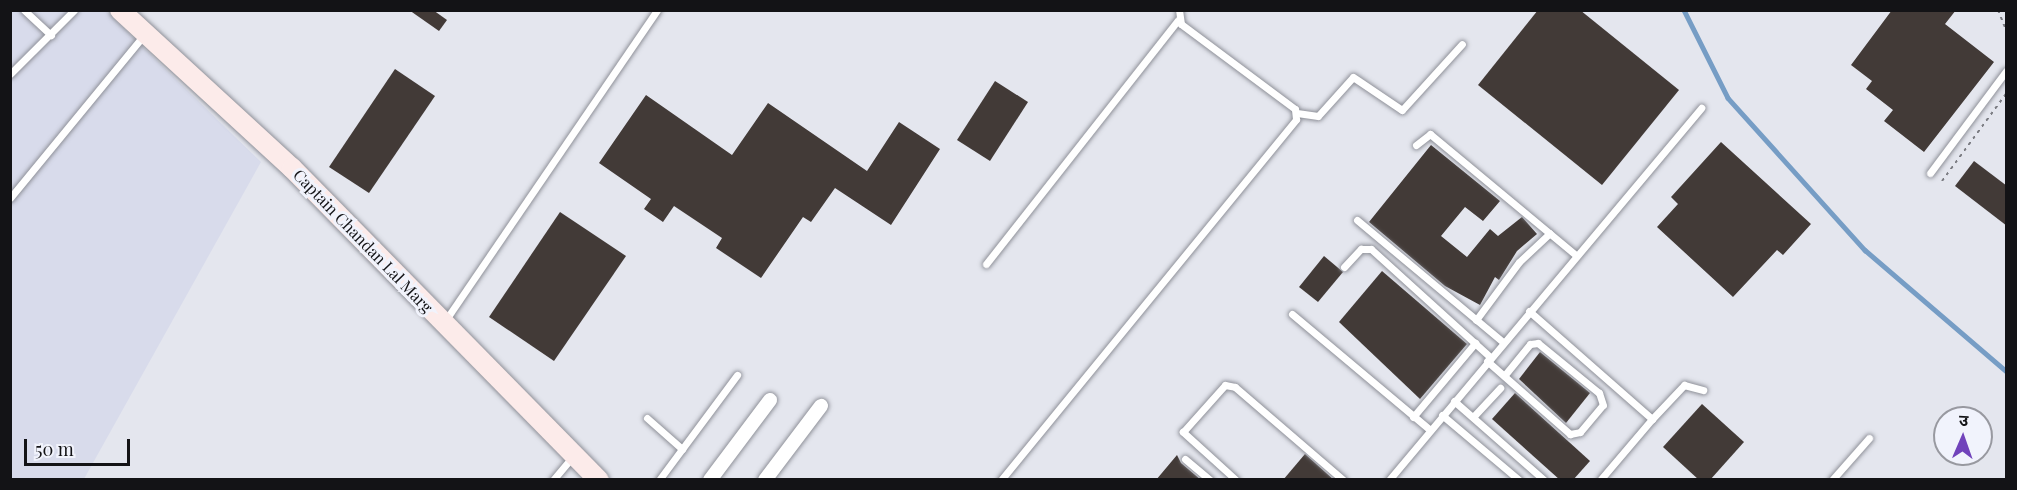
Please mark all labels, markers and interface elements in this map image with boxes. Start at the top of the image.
street label: Captain Chandan Lal Marg [289,165,437,317]
north arrow [1933,406,1993,466]
text: उ [1959,409,1969,430]
scale bar [27,427,134,465]
text: 50 m [35,437,74,461]

